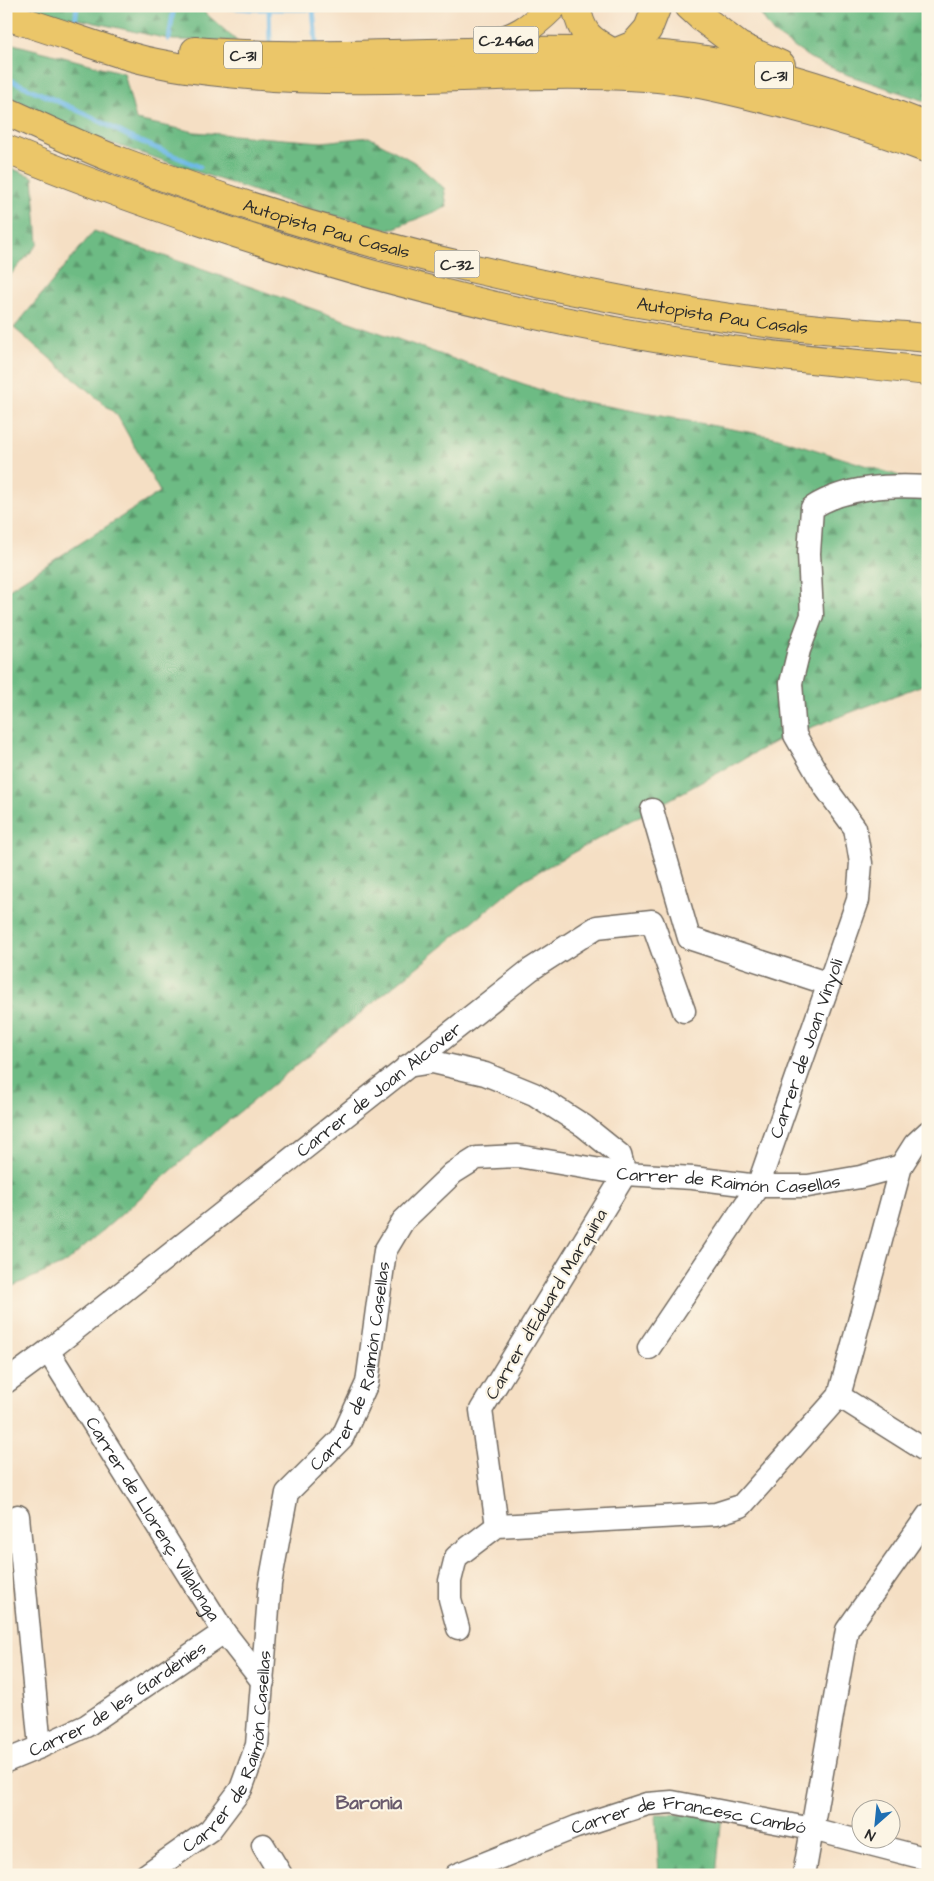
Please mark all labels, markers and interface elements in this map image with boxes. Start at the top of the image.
road number: C-246a [474,26,538,54]
road number: C-31 [224,42,262,68]
road number: C-31 [755,62,793,88]
street label: Autopista Pau Casals [240,193,413,265]
road number: C-32 [434,250,480,278]
street label: Autopista Pau Casals [635,291,809,341]
street label: Carrer de Joan Vinyoli [764,955,850,1142]
street label: Carrer de Joan Alcover [291,1016,467,1163]
street label: Carrer de Raimón Casellas [615,1161,842,1199]
street label: Carrer d'Eduard Marquina [479,1204,613,1404]
street label: Carrer de Raimón Casellas [304,1260,396,1477]
street label: Carrer de Llorenç Villalonga [79,1412,226,1626]
street label: Carrer de les Gardènies [25,1636,212,1763]
street label: Carrer de Raimón Casellas [177,1649,278,1859]
district label: Baronia [336,1790,403,1817]
text: Carrer de Francesc Cambó [568,1790,808,1841]
north arrow [852,1798,902,1848]
street label: Carrer de Francesc Cambó [569,1818,809,1844]
text: N [862,1824,879,1846]

